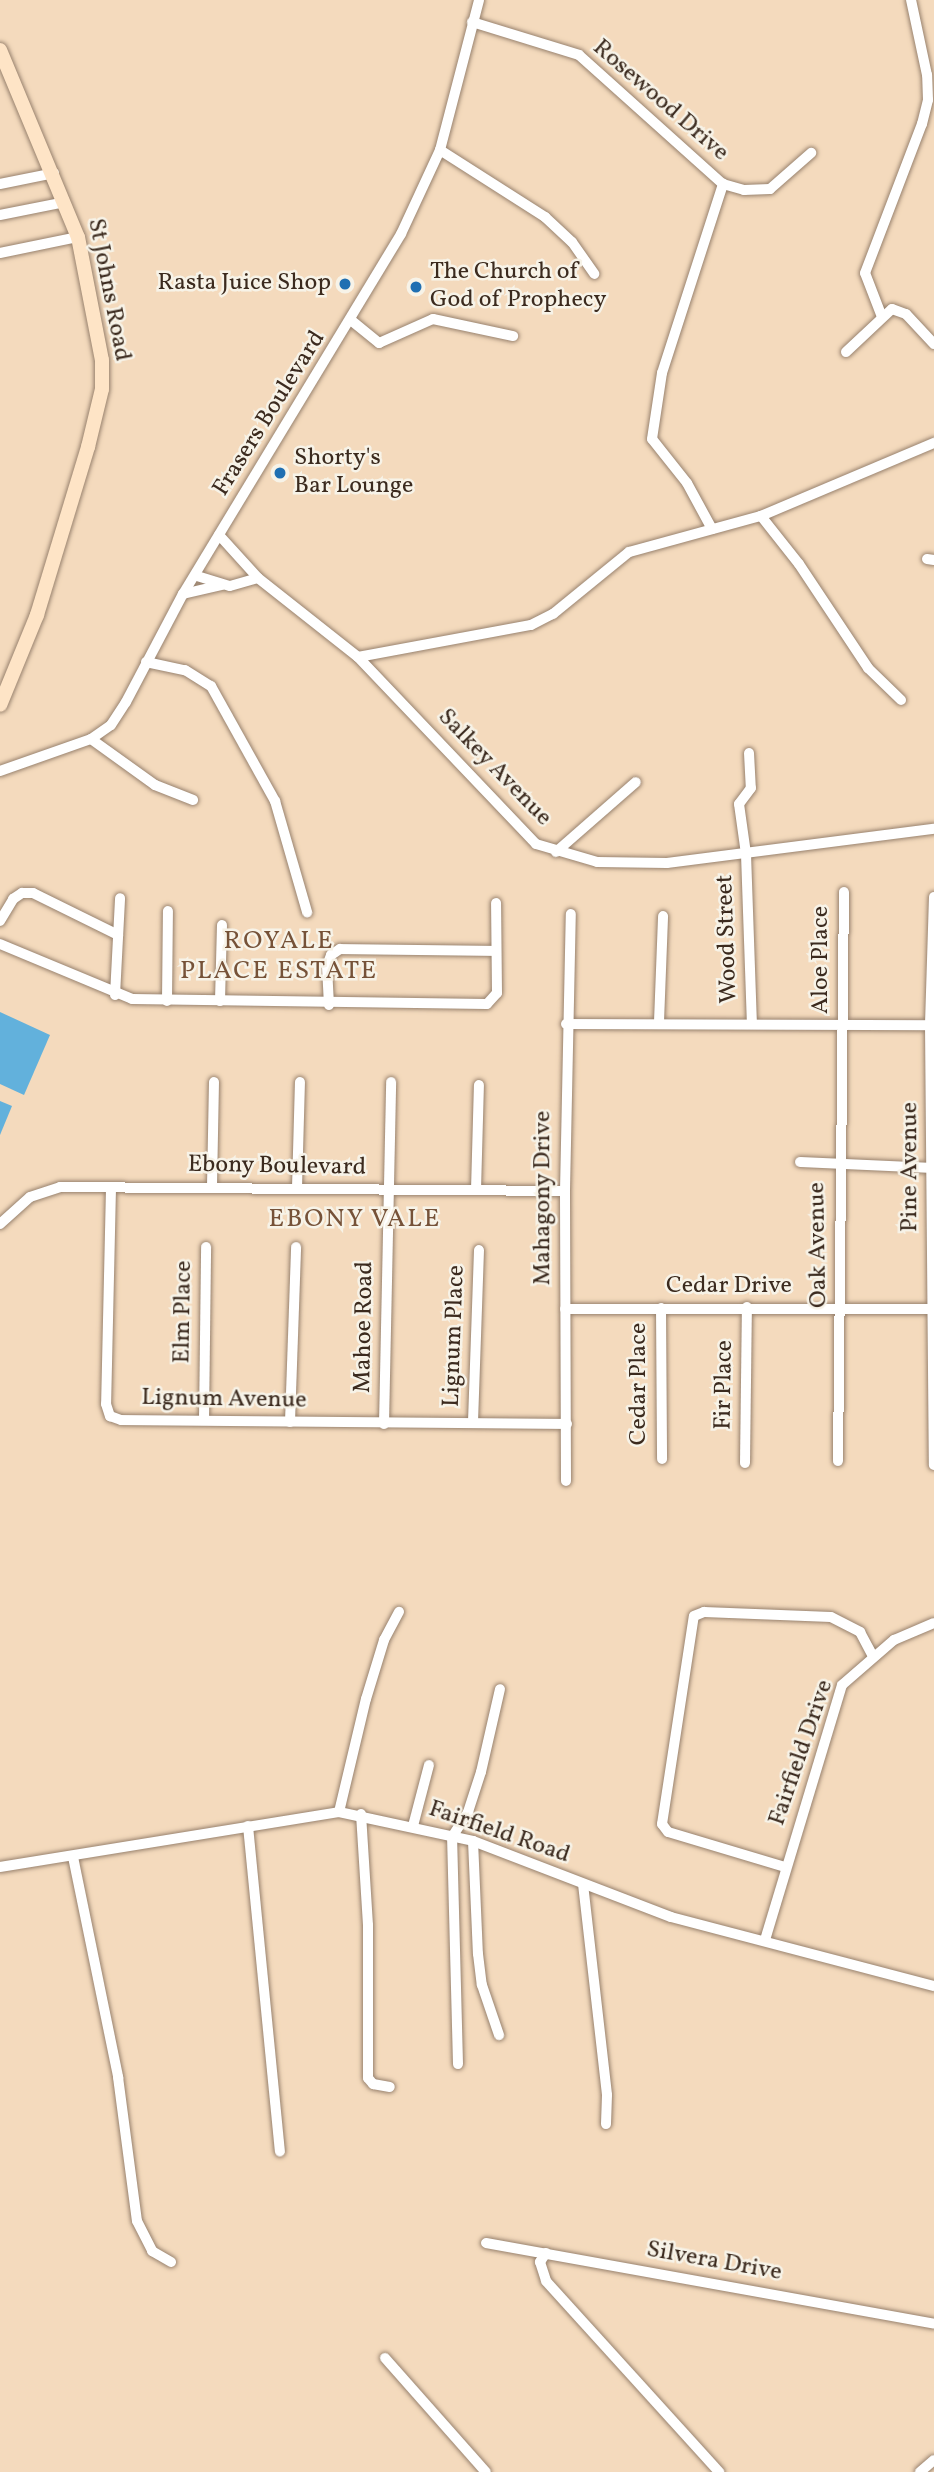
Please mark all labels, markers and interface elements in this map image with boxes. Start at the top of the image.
street label: Rosewood Drive [586,34,734,168]
street label: St Johns Road [80,216,136,364]
place label: The Church of God of Prophecy [430,259,604,315]
place label: Rasta Juice Shop [158,270,331,298]
marker: Rasta Juice Shop [337,276,353,292]
marker: The Church of God of Prophecy [408,279,424,295]
street label: Frasers Boulevard [208,326,332,502]
place label: Shorty's Bar Lounge [294,445,413,501]
marker: Shorty's Bar Lounge [272,465,288,481]
street label: Salkey Avenue [431,703,557,833]
street label: Wood Street [711,874,745,1004]
street label: Aloe Place [808,906,836,1014]
district label: ROYALE PLACE ESTATE [181,926,377,988]
street label: Pine Avenue [897,1102,925,1232]
street label: Mahagony Drive [530,1110,558,1286]
street label: Ebony Boulevard [187,1151,367,1183]
street label: Oak Avenue [804,1182,834,1308]
district label: EBONY VALE [269,1204,441,1236]
street label: Elm Place [169,1260,199,1364]
street label: Mahoe Road [349,1261,381,1393]
street label: Lignum Place [438,1265,472,1407]
street label: Cedar Drive [666,1273,792,1301]
street label: Cedar Place [626,1323,654,1445]
street label: Fir Place [710,1340,740,1430]
street label: Lignum Avenue [141,1384,307,1416]
street label: Fairfield Drive [764,1676,840,1830]
street label: Fairfield Road [425,1795,573,1871]
street label: Silvera Drive [644,2236,784,2288]

